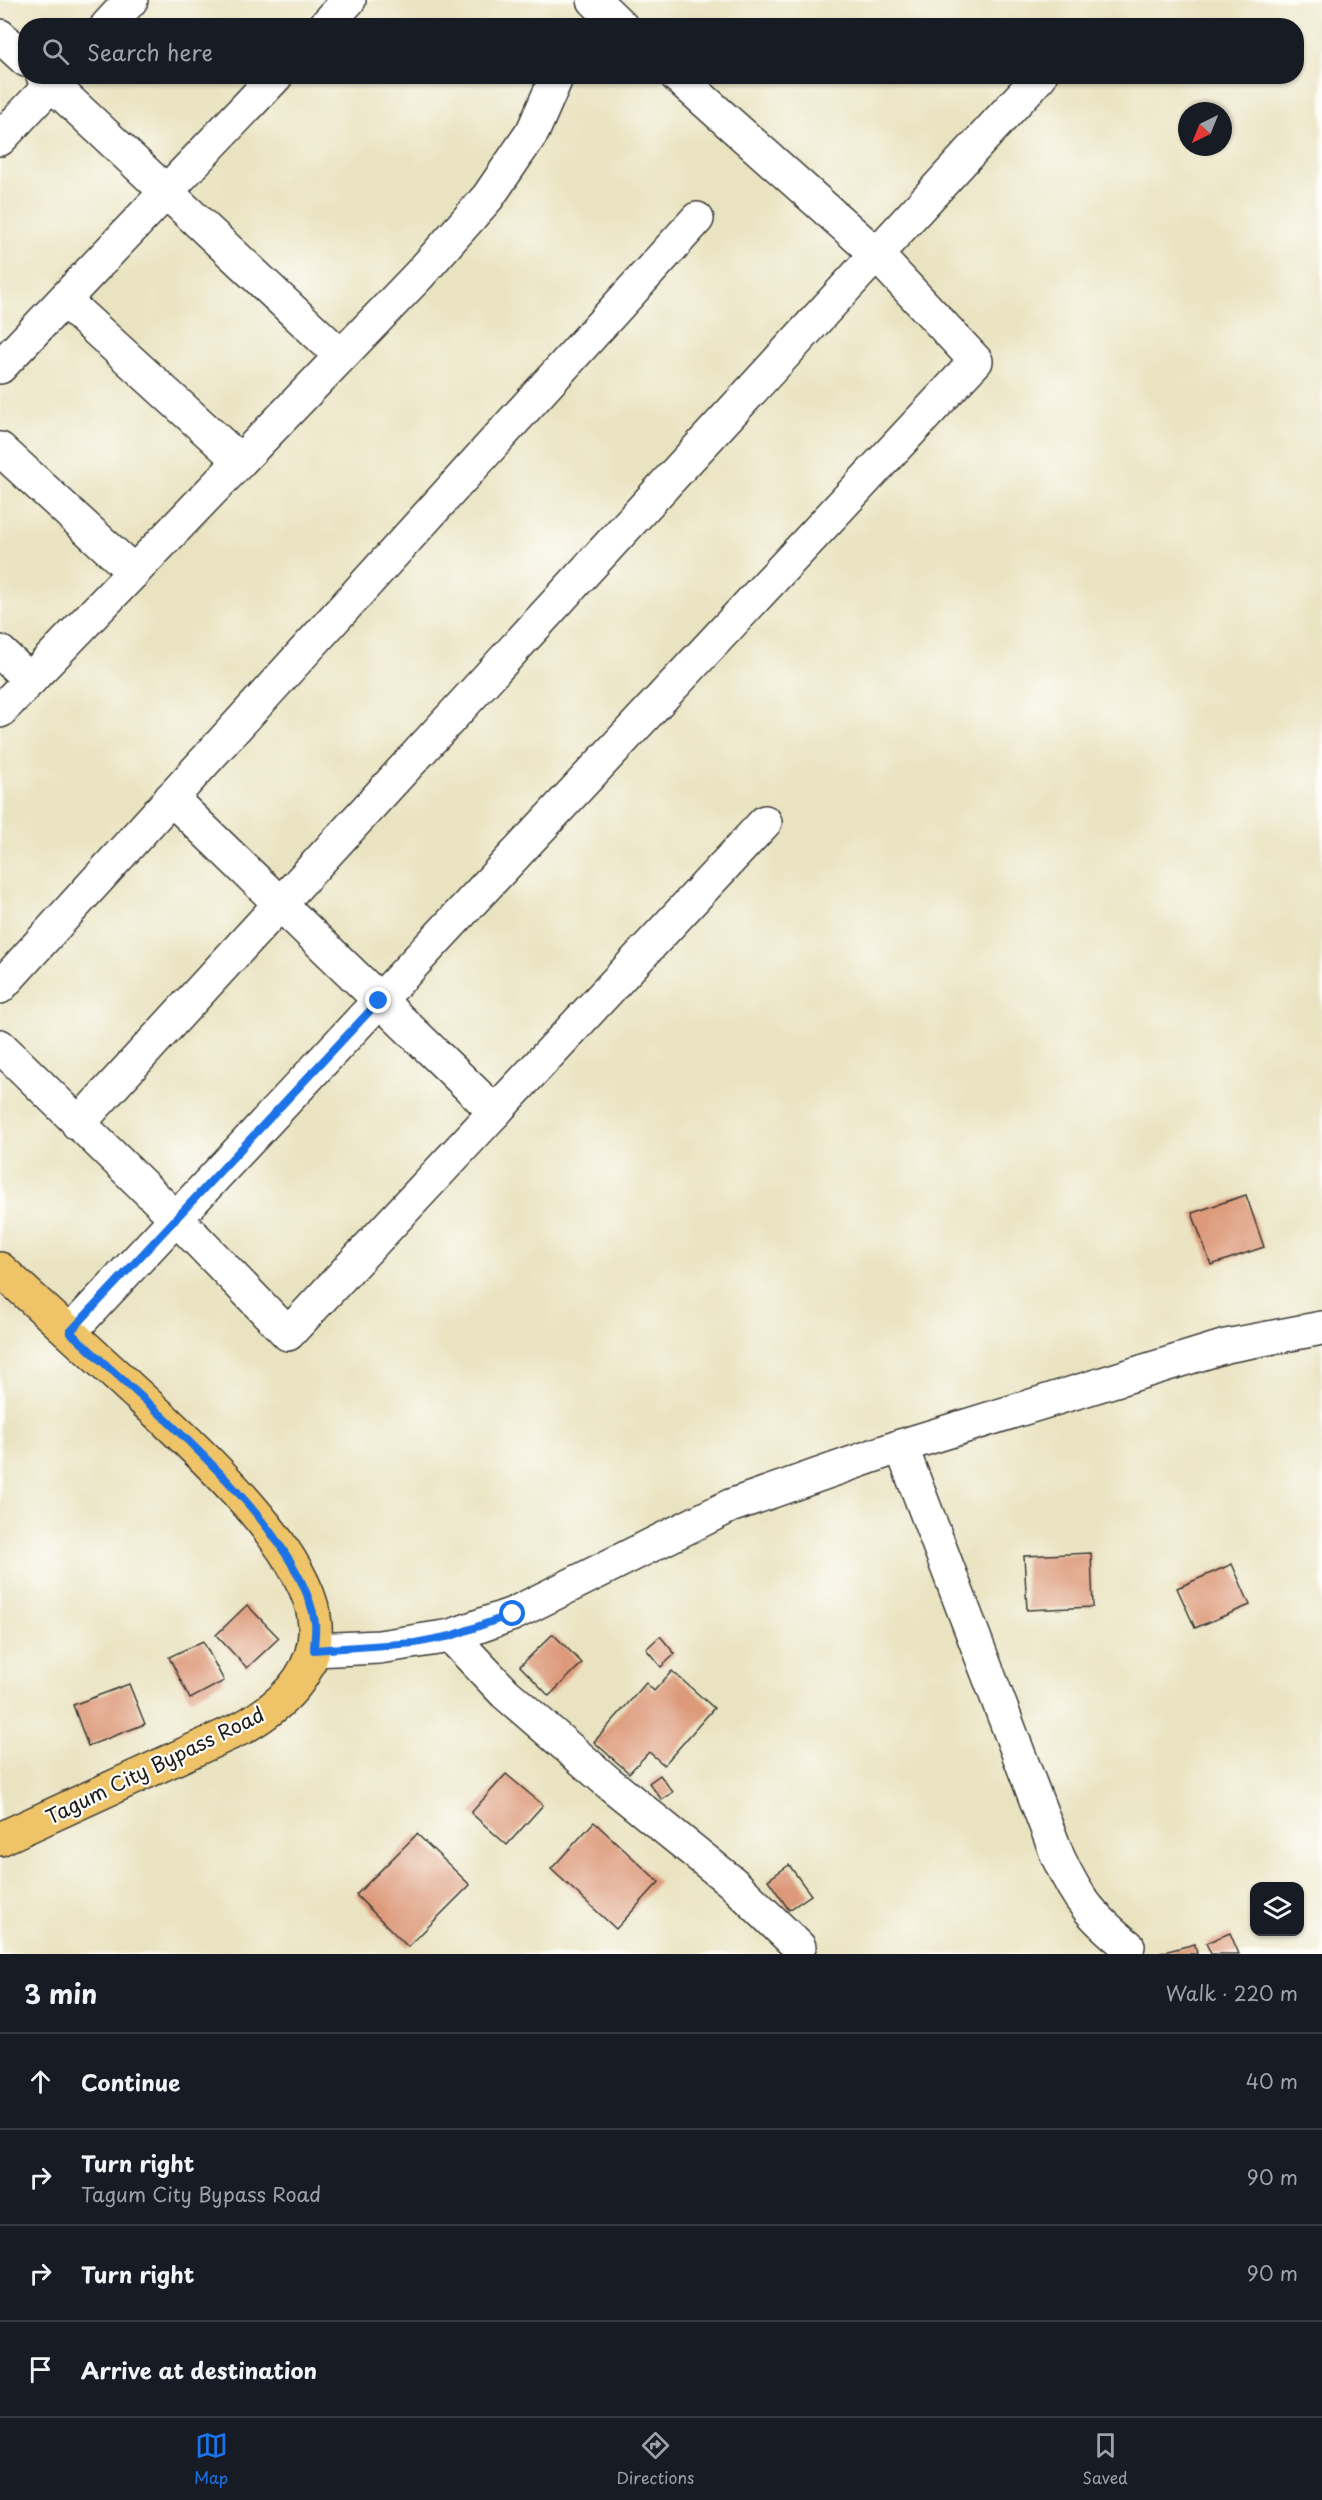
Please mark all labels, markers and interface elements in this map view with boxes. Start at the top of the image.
search box [18,18,1304,84]
icon: search [39,35,72,68]
text: Search here [87,35,213,68]
north arrow [1178,102,1232,156]
route end [365,987,391,1013]
route start [499,1600,525,1626]
street label: Tagum City Bypass Road [40,1699,269,1831]
map controls [1250,1882,1304,1936]
button: layers [1250,1882,1304,1936]
text: 3 min [24,1974,97,2013]
text: Walk · 220 m [1166,1978,1298,2008]
icon: ahead [24,2065,57,2098]
text: Continue [81,2065,180,2098]
text: 40 m [1246,2066,1298,2096]
text: Turn right [81,2146,194,2179]
icon: right [24,2161,57,2194]
text: 90 m [1247,2162,1298,2192]
text: Tagum City Bypass Road [81,2179,321,2209]
icon: right [24,2257,57,2290]
text: Turn right [81,2257,194,2290]
text: 90 m [1247,2258,1298,2288]
icon: arrive [24,2353,57,2386]
text: Arrive at destination [81,2353,317,2386]
tab: Map [194,2429,228,2489]
tab: Directions [616,2429,694,2489]
tab: Saved [1082,2429,1128,2489]

